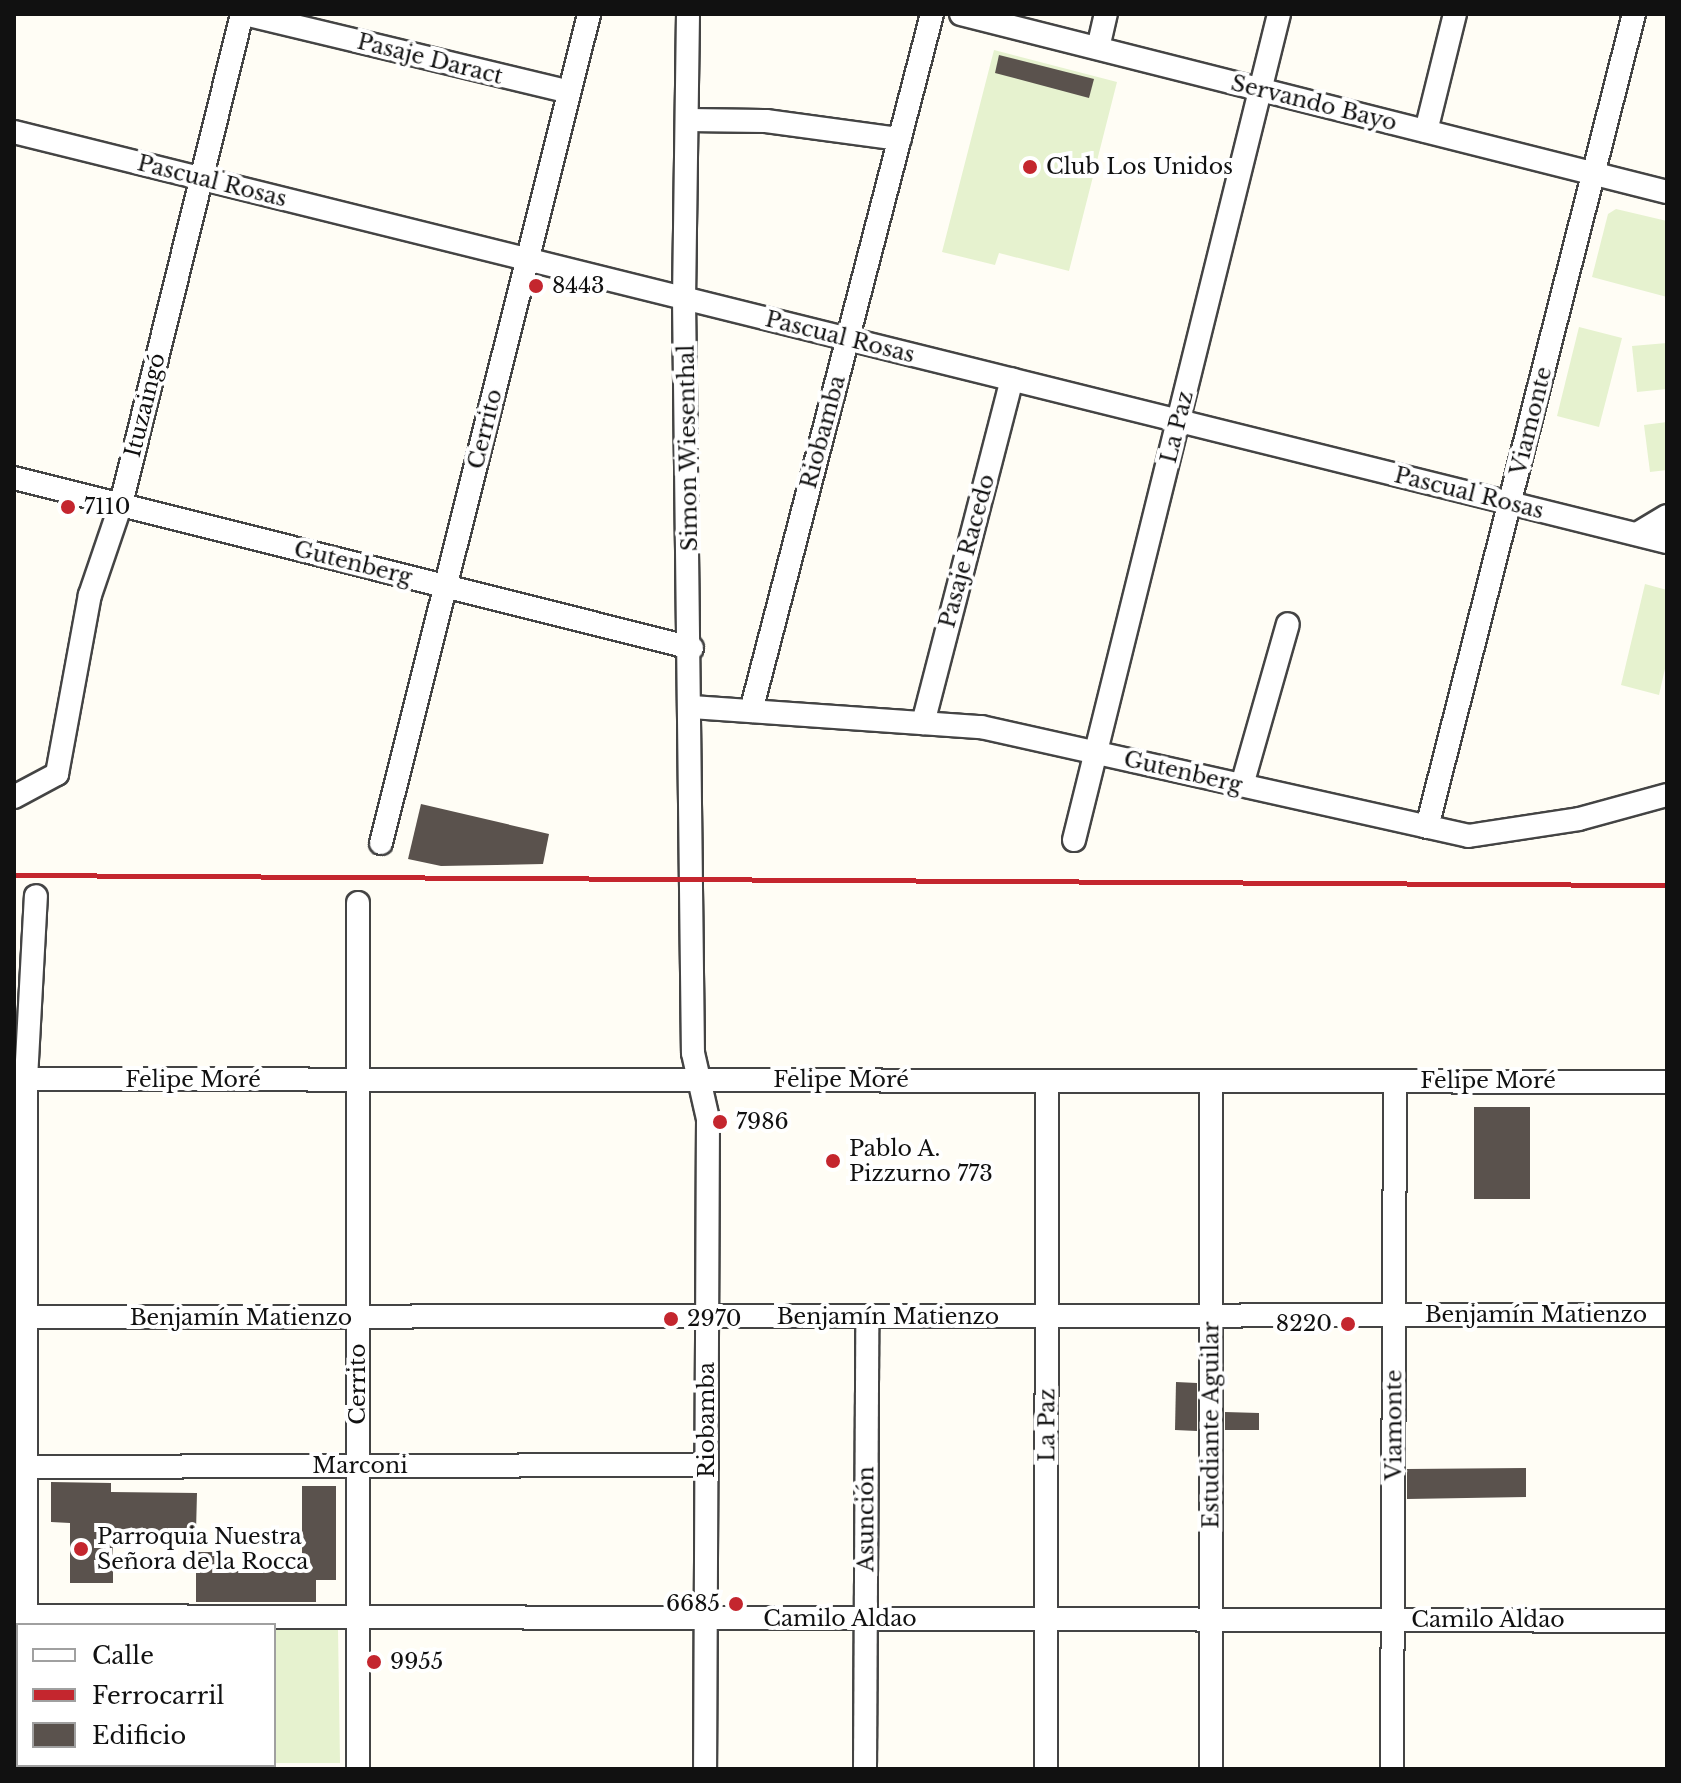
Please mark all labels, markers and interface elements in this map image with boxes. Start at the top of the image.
street label: Pasaje Daract [354,28,506,90]
street label: Servando Bayo [1228,70,1400,136]
street label: Pascual Rosas [135,150,289,212]
place label: Club Los Unidos [1046,154,1233,180]
marker: Club Los Unidos [1021,158,1039,176]
place label: 8443 [552,273,605,299]
marker: 8443 [527,277,545,295]
street label: Pascual Rosas [763,306,917,368]
street label: Simon Wiesenthal [673,344,703,552]
street label: Ituzaingó [119,350,171,460]
street label: Viamonte [1505,364,1557,478]
street label: Riobamba [795,373,851,491]
street label: Cerrito [462,386,508,472]
street label: La Paz [1155,388,1199,466]
street label: Pascual Rosas [1392,462,1546,524]
street label: Pasaje Racedo [934,471,1000,631]
place label: 7110 [84,494,130,520]
marker: 7110 [59,498,77,516]
street label: Gutenberg [291,536,415,590]
street label: Gutenberg [1121,746,1245,798]
street label: Felipe Moré [125,1067,261,1093]
street label: Felipe Moré [773,1067,909,1093]
street label: Felipe Moré [1420,1068,1556,1094]
place label: 7986 [736,1109,789,1135]
marker: 7986 [711,1113,729,1131]
place label: Pablo A. Pizzurno 773 [849,1135,993,1186]
marker: Pablo A. Pizzurno 773 [824,1152,842,1170]
street label: Benjamín Matienzo [1425,1302,1647,1328]
street label: Benjamín Matienzo [777,1304,999,1330]
street label: Benjamín Matienzo [130,1305,352,1331]
place label: 2970 [687,1306,741,1332]
marker: 2970 [662,1310,680,1328]
place label: 8220 [1276,1311,1332,1337]
marker: 8220 [1339,1315,1357,1333]
street label: Estudiante Aguilar [1198,1321,1224,1529]
street label: Cerrito [345,1343,371,1425]
street label: Riobamba [694,1362,720,1478]
street label: Viamonte [1381,1370,1407,1480]
street label: La Paz [1034,1388,1060,1462]
street label: Marconi [312,1453,408,1479]
street label: Asunción [853,1466,879,1572]
place label: Parroquia Nuestra Señora de la Rocca [97,1523,309,1574]
marker: Parroquia Nuestra Señora de la Rocca [72,1540,90,1558]
place label: 6685 [666,1591,720,1617]
marker: 6685 [727,1595,745,1613]
street label: Camilo Aldao [763,1606,917,1632]
street label: Camilo Aldao [1411,1607,1565,1633]
legend [16,1623,276,1767]
text: Calle [92,1641,154,1670]
place label: 9955 [390,1649,443,1675]
marker: 9955 [365,1653,383,1671]
text: Ferrocarril [92,1681,224,1710]
text: Edificio [92,1721,186,1750]

